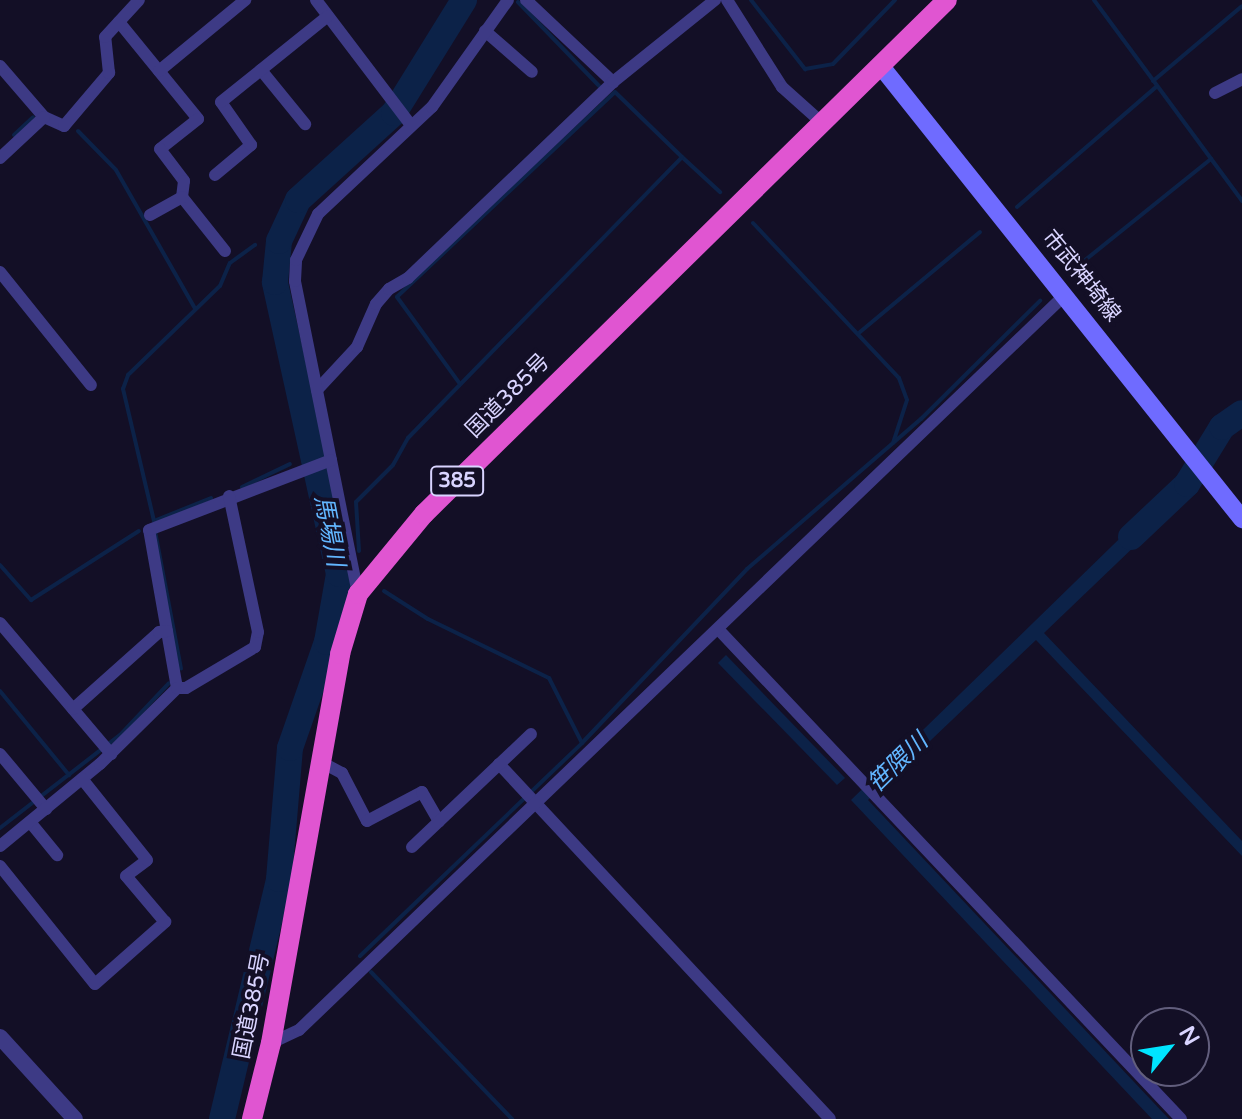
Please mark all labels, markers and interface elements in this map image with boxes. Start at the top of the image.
street label: 市武神埼線 [1036,225,1126,327]
street label: 国道385号 [461,349,555,443]
road number: 385 [429,465,485,497]
water label: 馬場川 [308,493,350,569]
water label: 笹隈川 [862,728,934,798]
street label: 国道385号 [229,951,275,1061]
north arrow [1130,1007,1210,1087]
text: N [1173,1022,1205,1050]

